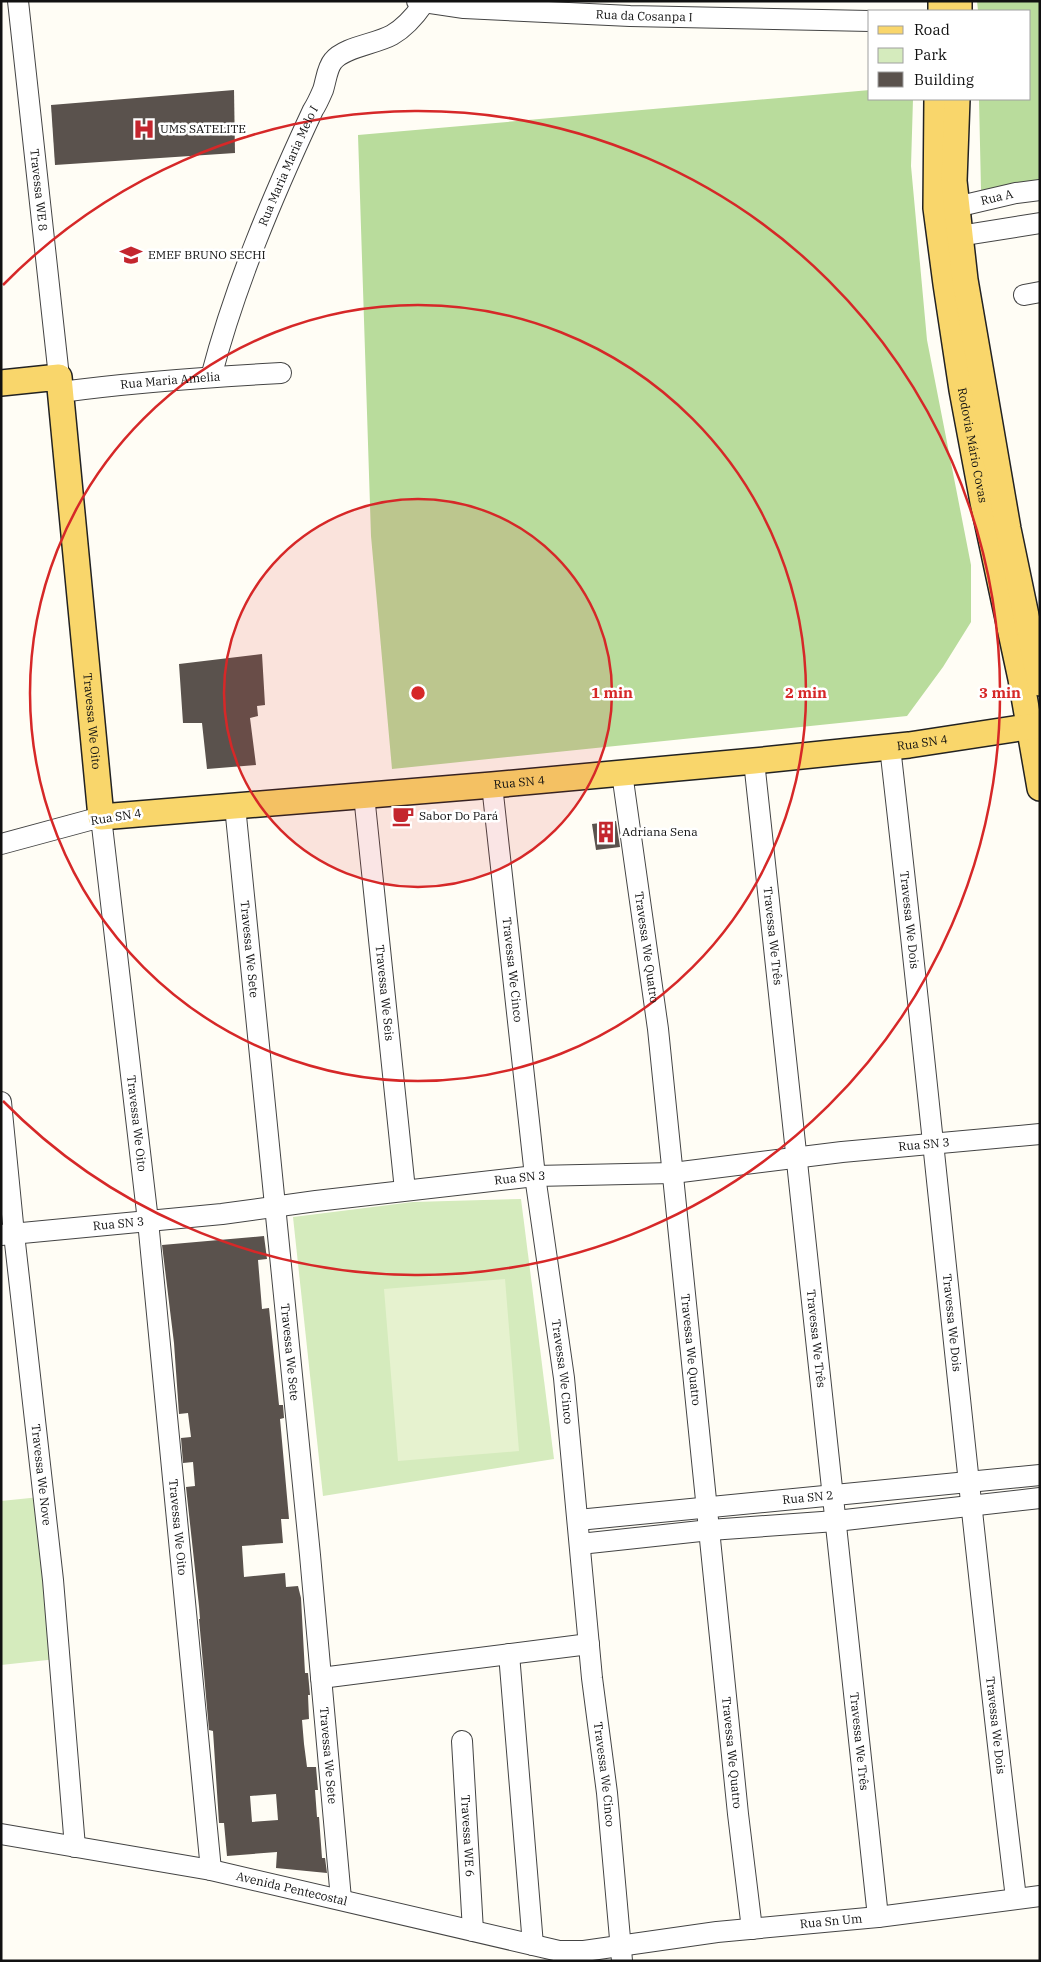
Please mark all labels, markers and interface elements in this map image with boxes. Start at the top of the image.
street label: Rua da Cosanpa I [595,6,693,24]
legend [868,10,1031,100]
text: Road [914,20,950,39]
text: Park [914,45,947,64]
text: Building [914,70,974,89]
street label: Rua Maria Maria Melo I [255,103,321,228]
hospital icon: UMS SATELITE [131,116,157,142]
place label: UMS SATELITE [160,121,246,136]
street label: Travessa WE 8 [27,148,51,232]
street label: Rua A [979,186,1015,208]
school or university icon: EMEF BRUNO SECHI [118,242,144,268]
place label: EMEF BRUNO SECHI [148,247,266,262]
street label: Rua Maria Amelia [120,369,221,392]
street label: Rodovia Mário Covas [955,386,991,504]
street label: Travessa We Oito [80,672,104,770]
text: 1 min [591,683,633,702]
text: 2 min [785,683,827,702]
text: 3 min [979,683,1021,702]
centre of rings [409,684,427,702]
street label: Rua SN 4 [896,731,949,753]
street label: Rua SN 4 [493,772,545,792]
cafe icon: Sabor Do Pará [390,803,416,829]
street label: Rua SN 4 [89,805,142,828]
place label: Sabor Do Pará [419,808,499,823]
building icon: Adriana Sena [593,819,619,845]
place label: Adriana Sena [622,824,698,839]
street label: Travessa We Dois [897,870,923,970]
street label: Travessa We Três [761,886,786,986]
street label: Travessa We Quatro [632,891,662,1004]
street label: Travessa We Sete [238,900,262,999]
street label: Travessa We Cinco [500,917,526,1023]
street label: Travessa We Seis [373,944,398,1042]
street label: Travessa We Oito [124,1074,150,1172]
street label: Rua SN 3 [898,1134,950,1154]
street label: Rua SN 3 [493,1168,545,1188]
street label: Rua SN 3 [92,1213,145,1233]
street label: Travessa We Dois [940,1273,965,1372]
street label: Travessa We Três [804,1289,829,1389]
street label: Travessa We Quatro [678,1293,704,1407]
street label: Travessa We Sete [278,1303,303,1402]
street label: Travessa We Cinco [549,1318,576,1425]
street label: Travessa We Nove [28,1423,55,1526]
street label: Travessa We Oito [166,1478,190,1576]
street label: Rua SN 2 [782,1487,834,1507]
street label: Travessa We Dois [983,1676,1009,1775]
street label: Travessa We Três [847,1691,872,1791]
street label: Travessa We Quatro [719,1696,745,1810]
street label: Travessa We Sete [317,1706,340,1805]
street label: Travessa We Cinco [591,1721,618,1828]
street label: Travessa WE 6 [458,1794,478,1877]
street label: Avenida Pentecostal [235,1868,349,1909]
street label: Rua Sn Um [799,1910,864,1931]

